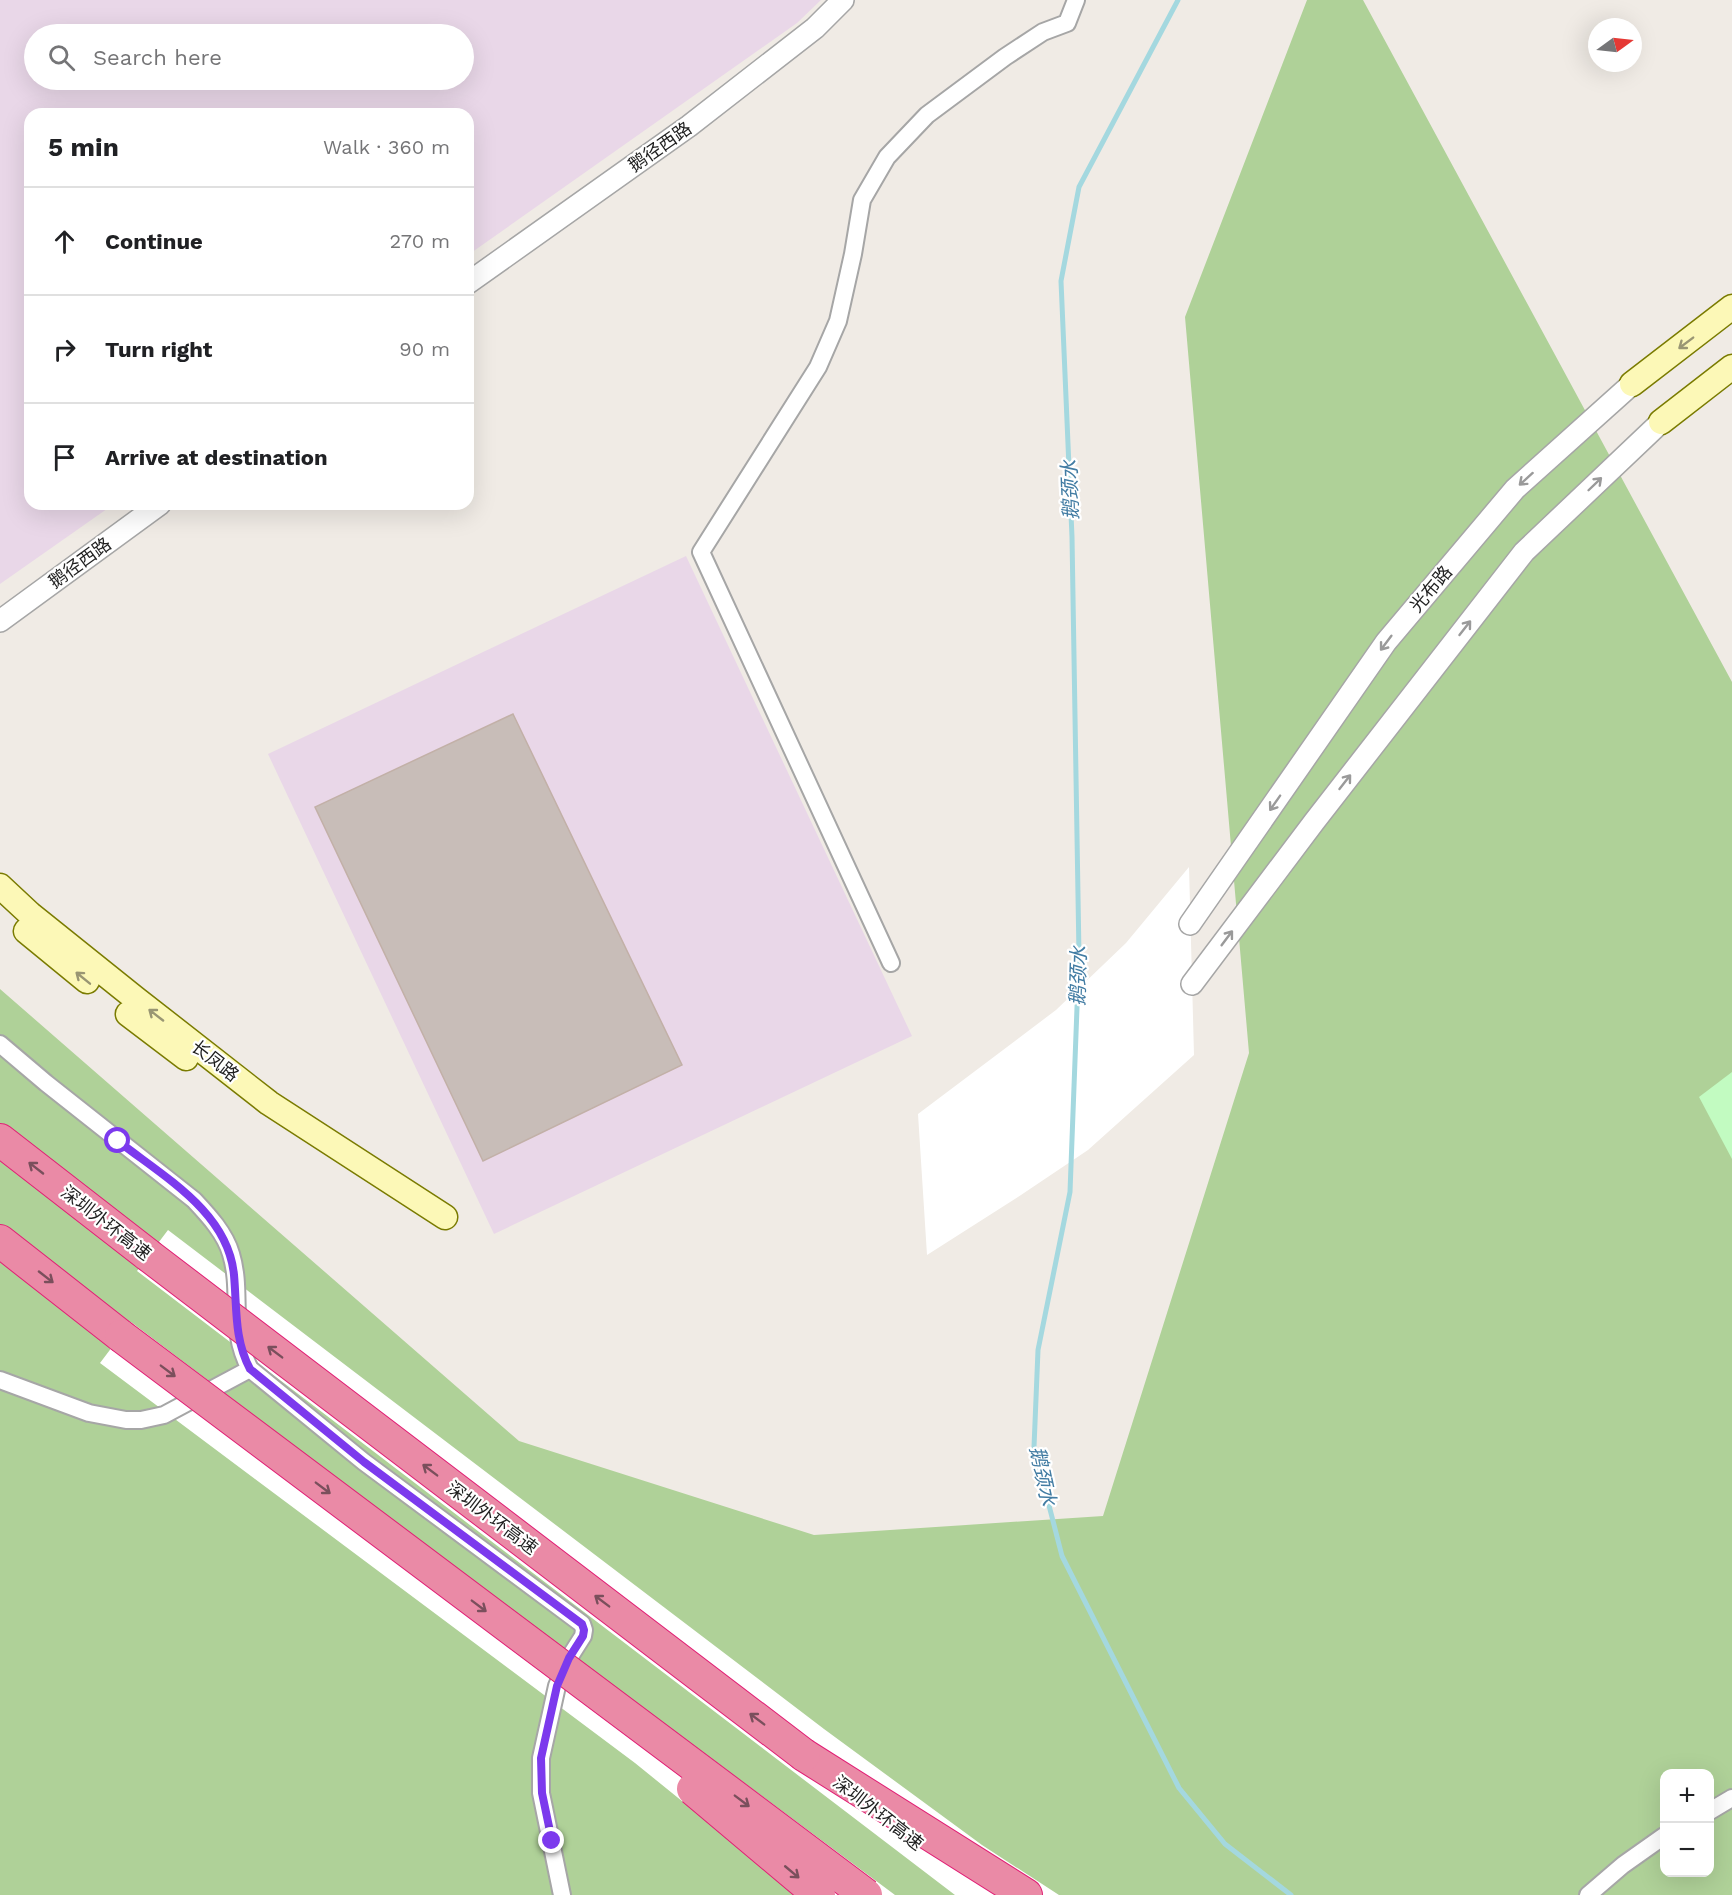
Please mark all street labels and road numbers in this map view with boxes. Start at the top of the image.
street label: 鹅径西路 [624,117,695,176]
street label: 鹅径西路 [44,533,115,592]
street label: 光布路 [1405,561,1456,616]
street label: 长凤路 [188,1036,243,1086]
street label: 深圳外环高速 [57,1181,155,1264]
street label: 深圳外环高速 [443,1477,542,1558]
street label: 深圳外环高速 [829,1771,927,1854]

